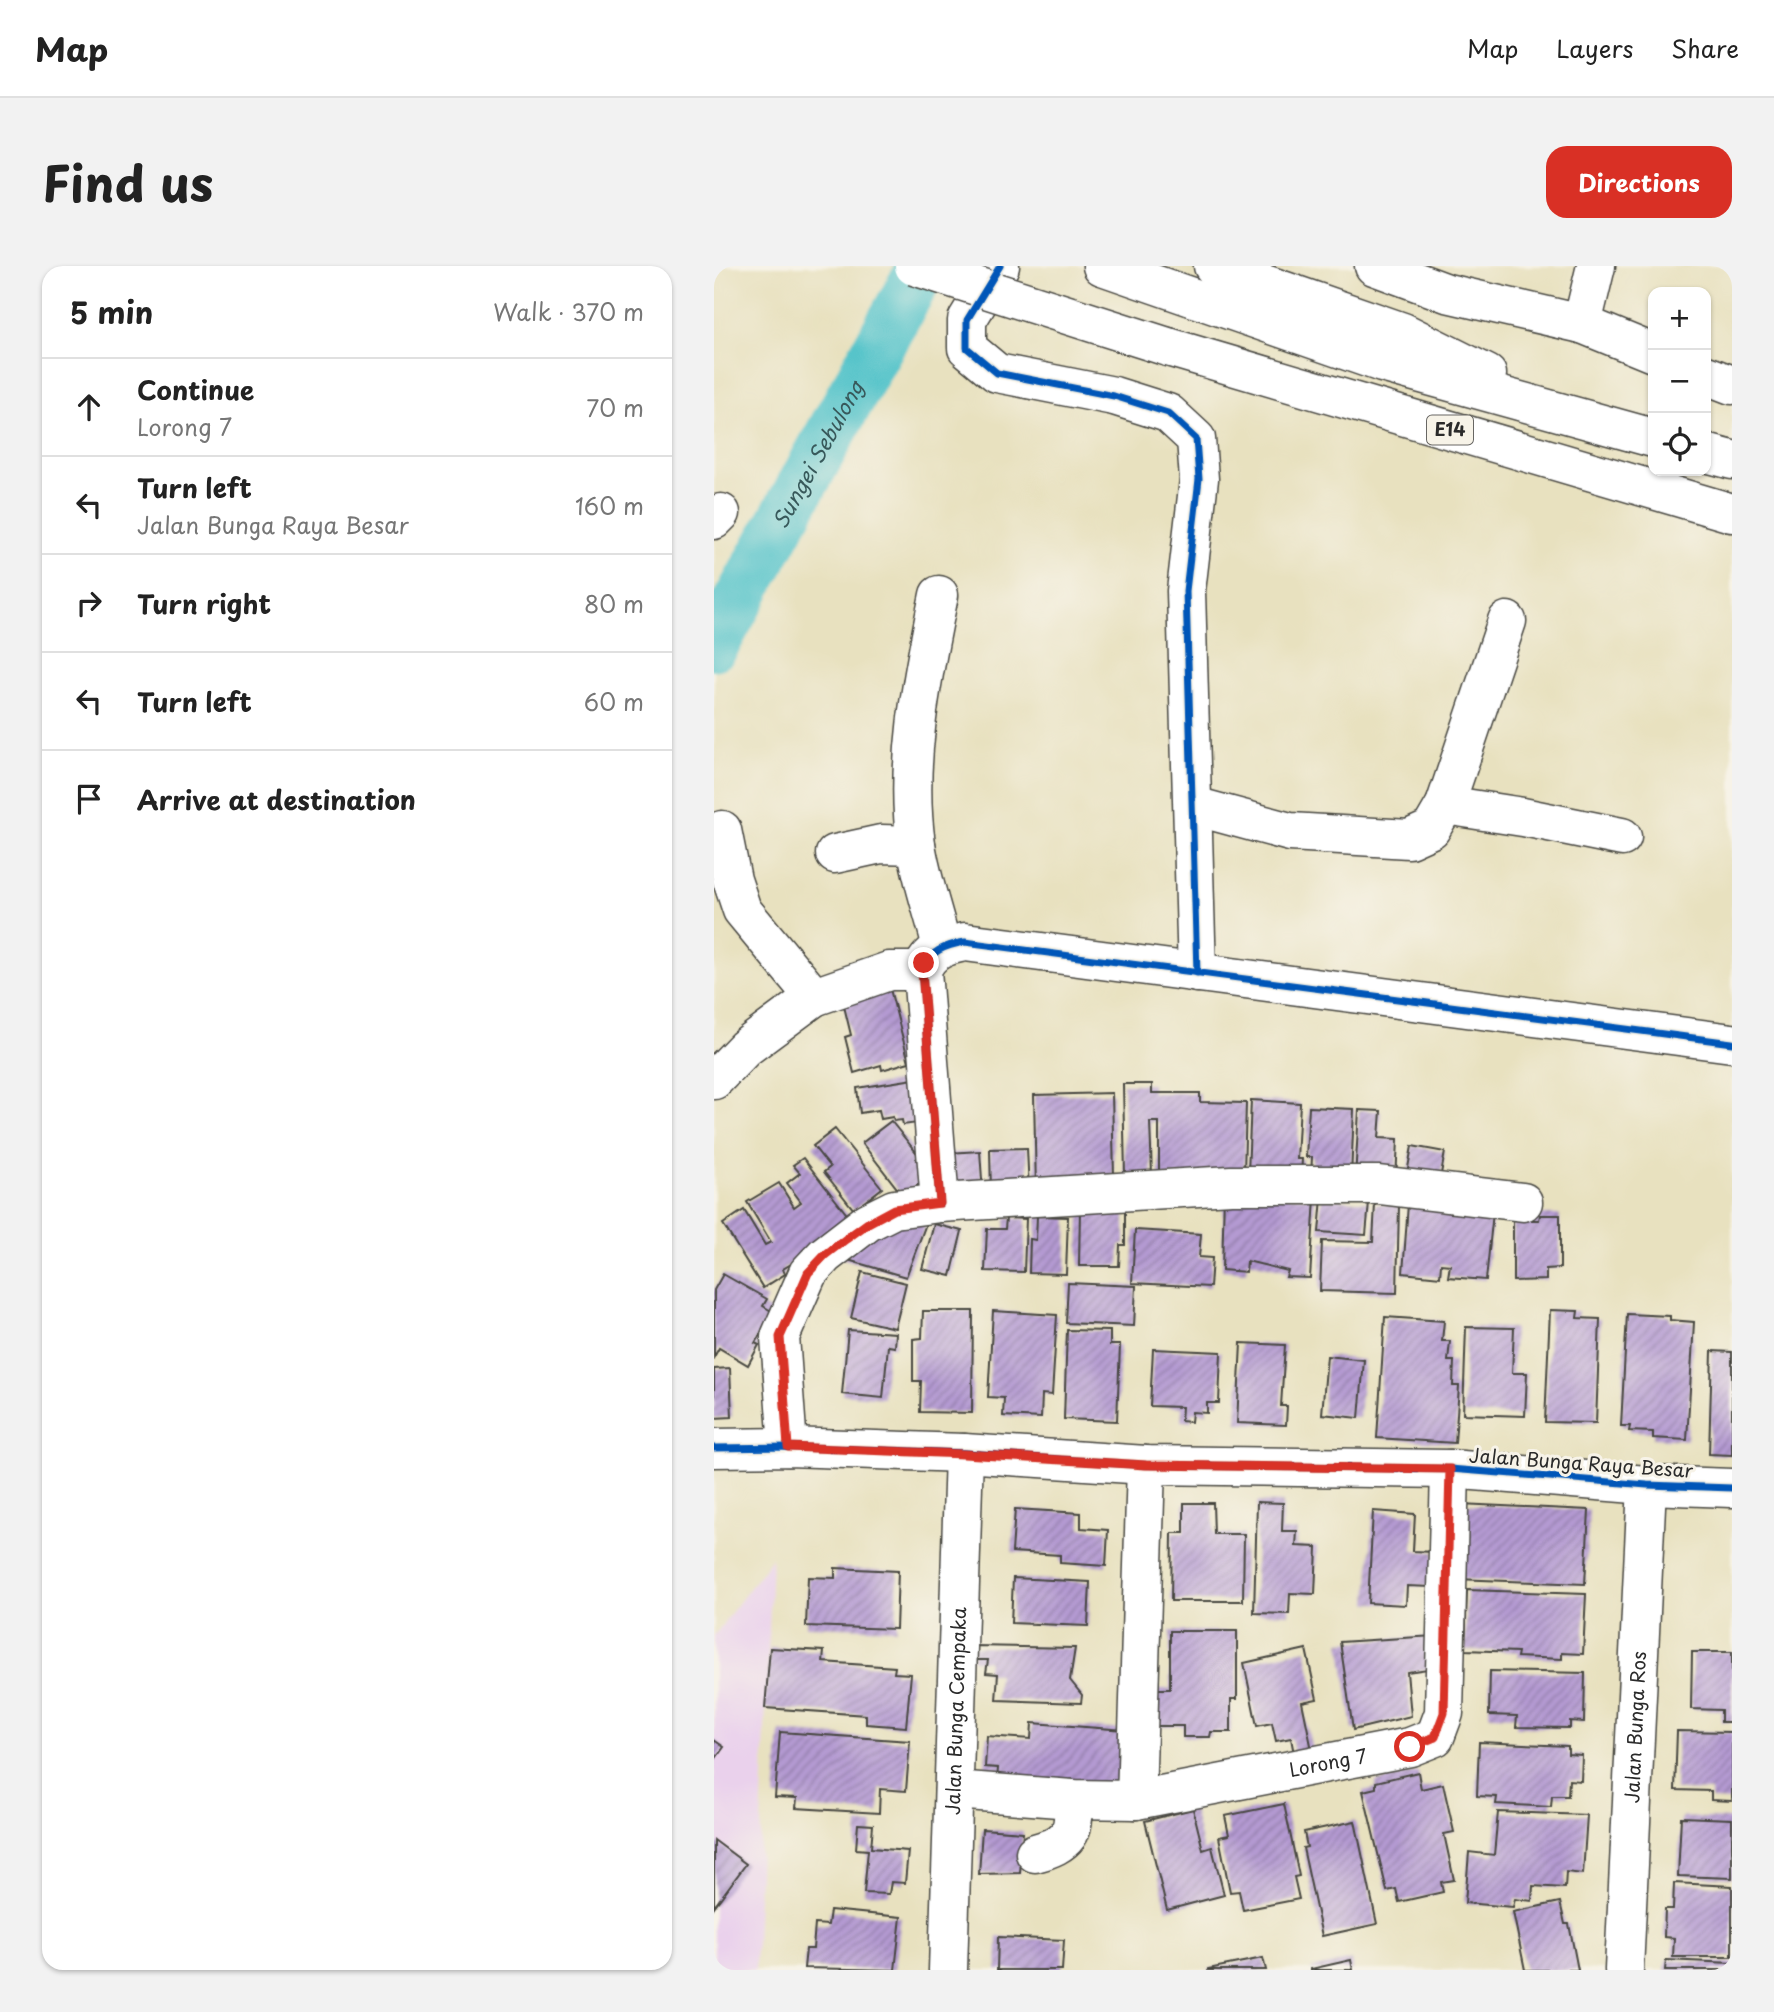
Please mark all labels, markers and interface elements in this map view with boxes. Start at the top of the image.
text: Map [35,23,108,73]
text: Map [1467,30,1518,66]
text: Layers [1556,30,1633,66]
text: Share [1671,30,1739,66]
text: Find us [42,145,213,219]
button: Directions [1546,146,1732,218]
map controls [1648,287,1711,476]
button: + [1648,287,1711,350]
text: 5 min [70,289,153,334]
text: Walk · 370 m [493,294,644,329]
button: − [1648,350,1711,413]
text: Continue [137,370,254,409]
water label: Sungei Sebulong [763,373,871,534]
icon: ahead [70,388,108,426]
text: 70 m [586,390,644,425]
text: Lorong 7 [137,409,232,444]
button: locate [1648,413,1711,476]
road number: E14 [1427,415,1473,444]
text: Turn left [137,468,252,507]
icon: left [70,486,108,524]
text: 160 m [575,488,644,523]
text: Jalan Bunga Raya Besar [137,507,409,542]
icon: right [70,584,108,622]
text: Turn right [137,584,271,623]
text: 80 m [584,586,644,621]
icon: left [70,682,108,720]
text: Turn left [137,682,252,721]
text: 60 m [584,684,644,719]
icon: arrive [70,780,108,818]
text: Arrive at destination [137,780,416,819]
route end [908,947,939,978]
street label: Jalan Bunga Raya Besar [1468,1440,1695,1484]
street label: Jalan Bunga Cempaka [938,1607,972,1816]
street label: Jalan Bunga Ros [1617,1651,1652,1804]
route start [1394,1731,1425,1762]
street label: Lorong 7 [1287,1741,1369,1783]

